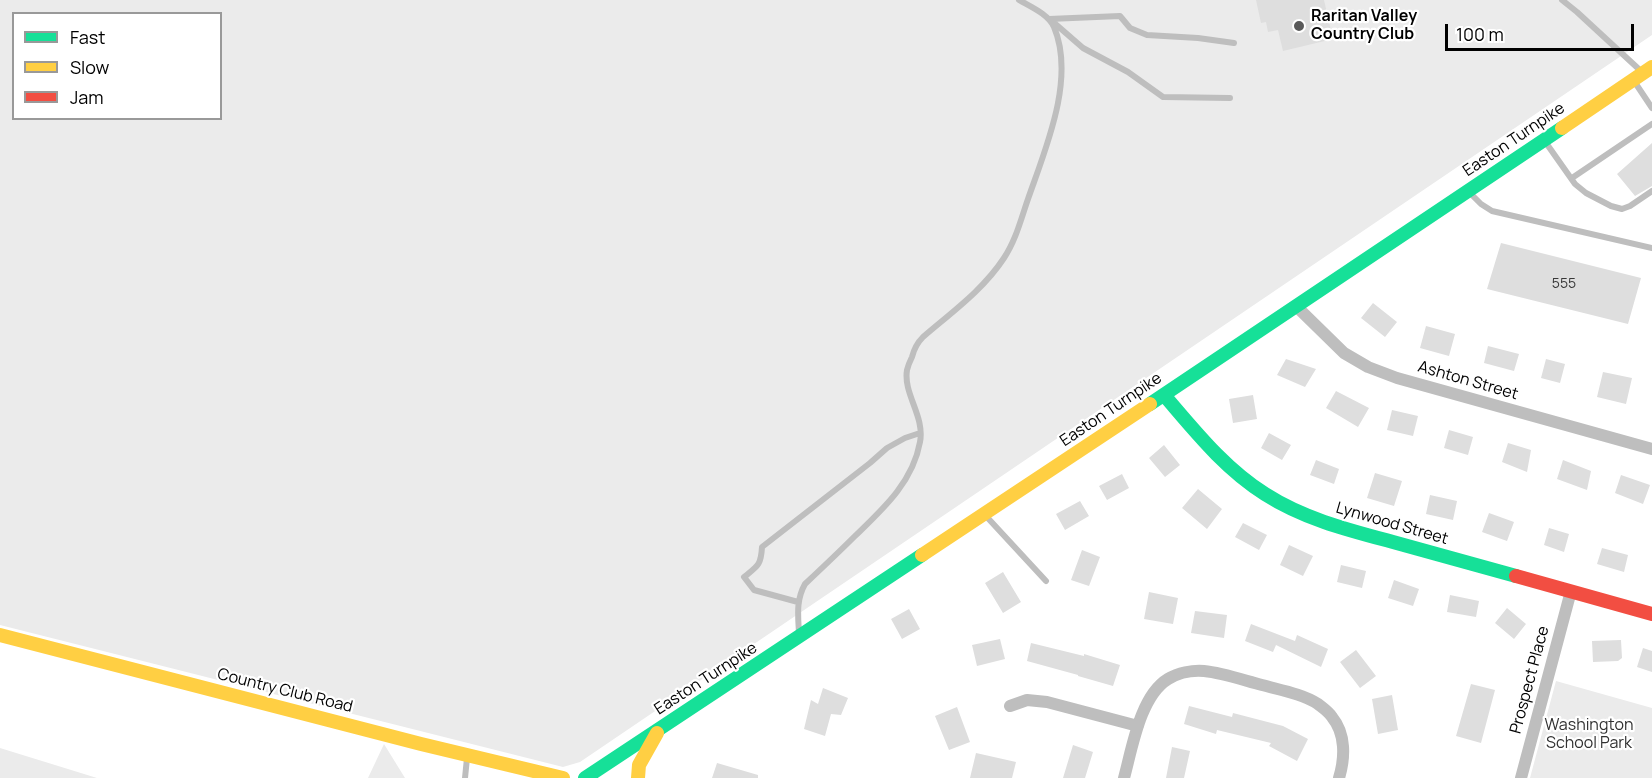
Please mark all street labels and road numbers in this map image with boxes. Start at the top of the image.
street label: Easton Turnpike [1460,99,1568,181]
street label: Ashton Street [1416,358,1520,404]
street label: Easton Turnpike [1057,369,1165,451]
street label: Lynwood Street [1334,499,1450,549]
street label: Prospect Place [1506,624,1554,736]
street label: Easton Turnpike [651,639,761,719]
street label: Country Club Road [215,665,355,717]

